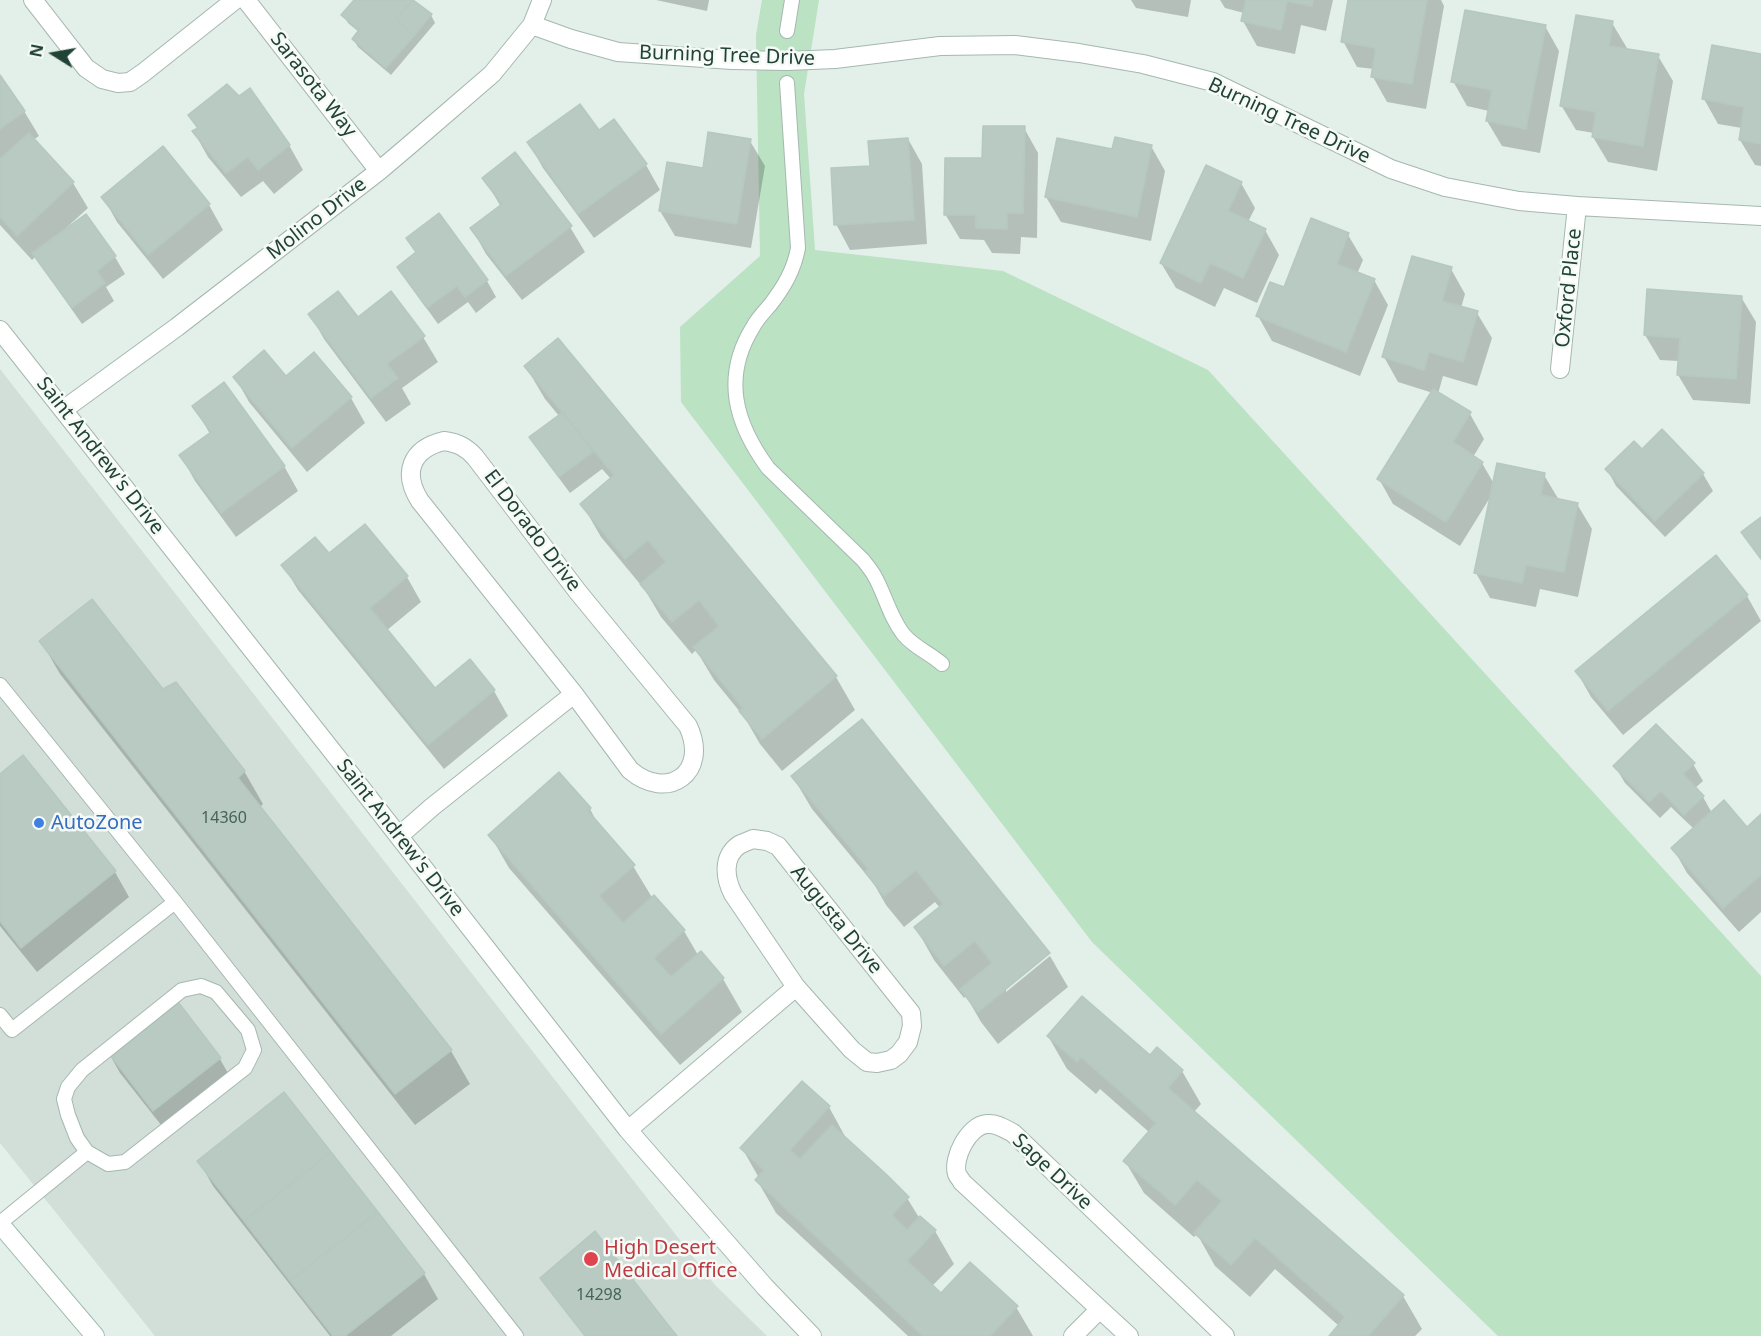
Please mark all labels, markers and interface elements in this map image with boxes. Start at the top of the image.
north arrow [24,24,84,84]
street label: Sarasota Way [265,28,361,142]
street label: Burning Tree Drive [639,41,815,71]
text: N [24,42,48,59]
street label: Burning Tree Drive [1204,73,1374,169]
street label: Molino Drive [262,173,372,265]
street label: Oxford Place [1551,227,1587,349]
street label: Saint Andrew's Drive [31,373,169,539]
street label: El Dorado Drive [478,465,586,597]
street label: Saint Andrew's Drive [331,755,469,921]
house number: 14360 [201,808,247,828]
place label: AutoZone [51,811,143,835]
marker: AutoZone [32,816,46,830]
street label: Augusta Drive [785,861,887,979]
street label: Sage Drive [1007,1129,1097,1215]
place label: High Desert Medical Office [604,1236,737,1283]
marker: High Desert Medical Office [582,1250,600,1268]
house number: 14298 [576,1285,622,1305]

